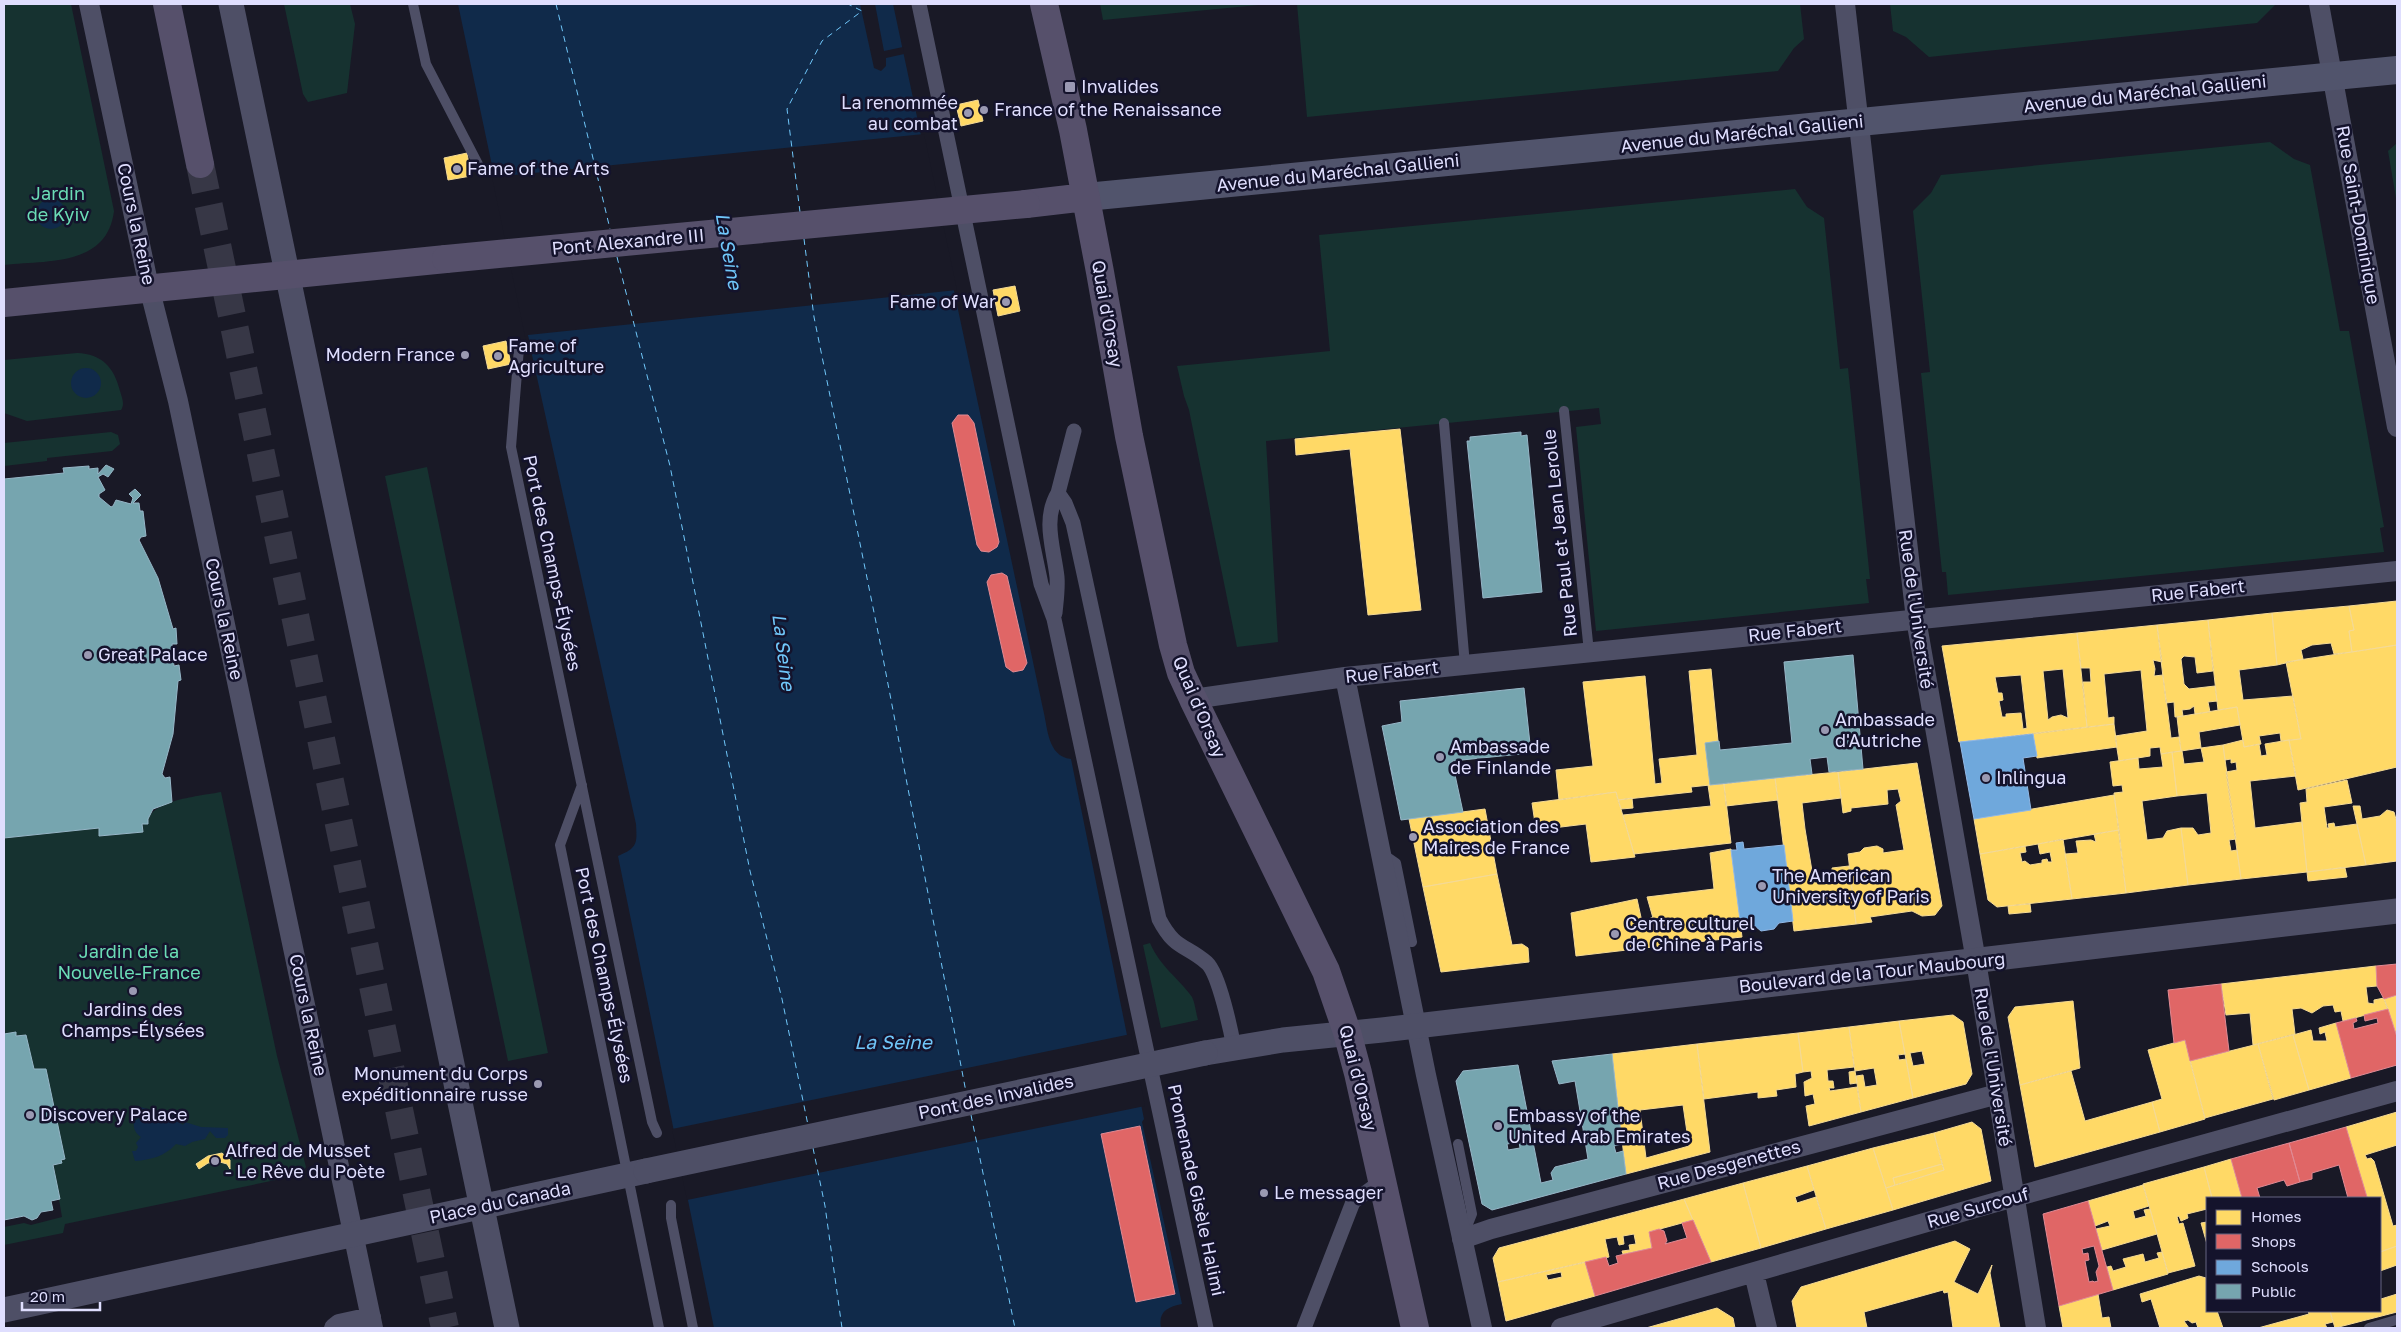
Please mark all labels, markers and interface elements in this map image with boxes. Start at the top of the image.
street label: Avenue du Maréchal Gallieni [2022,69,2268,117]
place label: Invalides [1081,75,1159,97]
marker: Invalides [1063,80,1077,94]
place label: La renommée au combat [841,91,958,134]
place label: France of the Renaissance [994,98,1222,120]
marker: France of the Renaissance [978,104,990,116]
marker: La renommée au combat [962,107,974,119]
street label: Avenue du Maréchal Gallieni [1619,109,1865,157]
street label: Rue Saint-Dominique [2332,124,2386,306]
street label: Avenue du Maréchal Gallieni [1215,148,1461,196]
place label: Fame of the Arts [467,157,609,179]
street label: Cours la Reine [113,161,161,287]
marker: Fame of the Arts [451,163,463,175]
park label: Jardin de Kyiv [27,182,89,225]
water label: La Seine [711,211,748,293]
street label: Pont Alexandre III [551,223,705,259]
street label: Quai d'Orsay [1088,258,1128,369]
place label: Fame of War [889,290,996,312]
marker: Fame of War [1000,296,1012,308]
place label: Fame of Agriculture [508,334,604,377]
place label: Modern France [326,343,455,365]
marker: Modern France [459,349,471,361]
marker: Fame of Agriculture [492,350,504,362]
street label: Rue Paul et Jean Lerolle [1537,428,1581,638]
street label: Port des Champs-Élysées [519,453,587,673]
street label: Rue de l'Université [1895,528,1939,690]
street label: Cours la Reine [201,556,249,682]
street label: Rue Fabert [2150,574,2246,606]
water label: La Seine [768,612,801,694]
street label: Rue Fabert [1747,614,1843,646]
place label: Great Palace [98,643,208,665]
marker: Great Palace [82,649,94,661]
street label: Quai d'Orsay [1169,652,1231,761]
street label: Rue Fabert [1344,655,1440,687]
place label: Ambassade d'Autriche [1835,708,1935,751]
marker: Ambassade d'Autriche [1819,724,1831,736]
place label: Ambassade de Finlande [1450,735,1551,778]
marker: Ambassade de Finlande [1434,751,1446,763]
place label: Inlingua [1996,766,2067,788]
marker: Inlingua [1980,772,1992,784]
place label: Association des Maires de France [1423,815,1570,858]
marker: Association des Maires de France [1407,831,1419,843]
place label: The American University of Paris [1772,864,1930,907]
street label: Port des Champs-Élysées [571,865,639,1085]
marker: The American University of Paris [1756,880,1768,892]
place label: Centre culturel de Chine à Paris [1625,912,1763,955]
marker: Centre culturel de Chine à Paris [1609,928,1621,940]
park label: Jardin de la Nouvelle-France [57,940,201,983]
street label: Boulevard de la Tour Maubourg [1738,947,2006,997]
street label: Cours la Reine [285,952,333,1078]
marker: Jardins des Champs-Élysées [127,985,139,997]
street label: Rue de l'Université [1971,986,2017,1148]
place label: Jardins des Champs-Élysées [61,998,205,1041]
street label: Quai d'Orsay [1335,1022,1383,1133]
water label: La Seine [854,1030,934,1053]
place label: Monument du Corps expéditionnaire russe [341,1062,528,1105]
street label: Pont des Invalides [916,1069,1075,1123]
marker: Monument du Corps expéditionnaire russe [532,1078,544,1090]
street label: Promenade Gisèle Halimi [1164,1082,1230,1298]
place label: Discovery Palace [40,1103,187,1125]
place label: Embassy of the United Arab Emirates [1508,1104,1691,1147]
marker: Discovery Palace [24,1109,36,1121]
marker: Embassy of the United Arab Emirates [1492,1120,1504,1132]
street label: Rue Desgenettes [1655,1134,1803,1194]
place label: Alfred de Musset - Le Rêve du Poète [225,1139,385,1182]
marker: Alfred de Musset - Le Rêve du Poète [209,1155,221,1167]
street label: Place du Canada [427,1176,572,1228]
place label: Le messager [1274,1181,1383,1203]
street label: Rue Surcouf [1924,1182,2032,1232]
marker: Le messager [1258,1187,1270,1199]
legend [2206,1197,2381,1312]
text: Homes [2251,1207,2301,1225]
text: Shops [2251,1232,2296,1250]
text: Schools [2251,1257,2309,1275]
scale bar [22,1280,100,1312]
text: Public [2251,1282,2296,1300]
text: 20 m [30,1287,65,1305]

